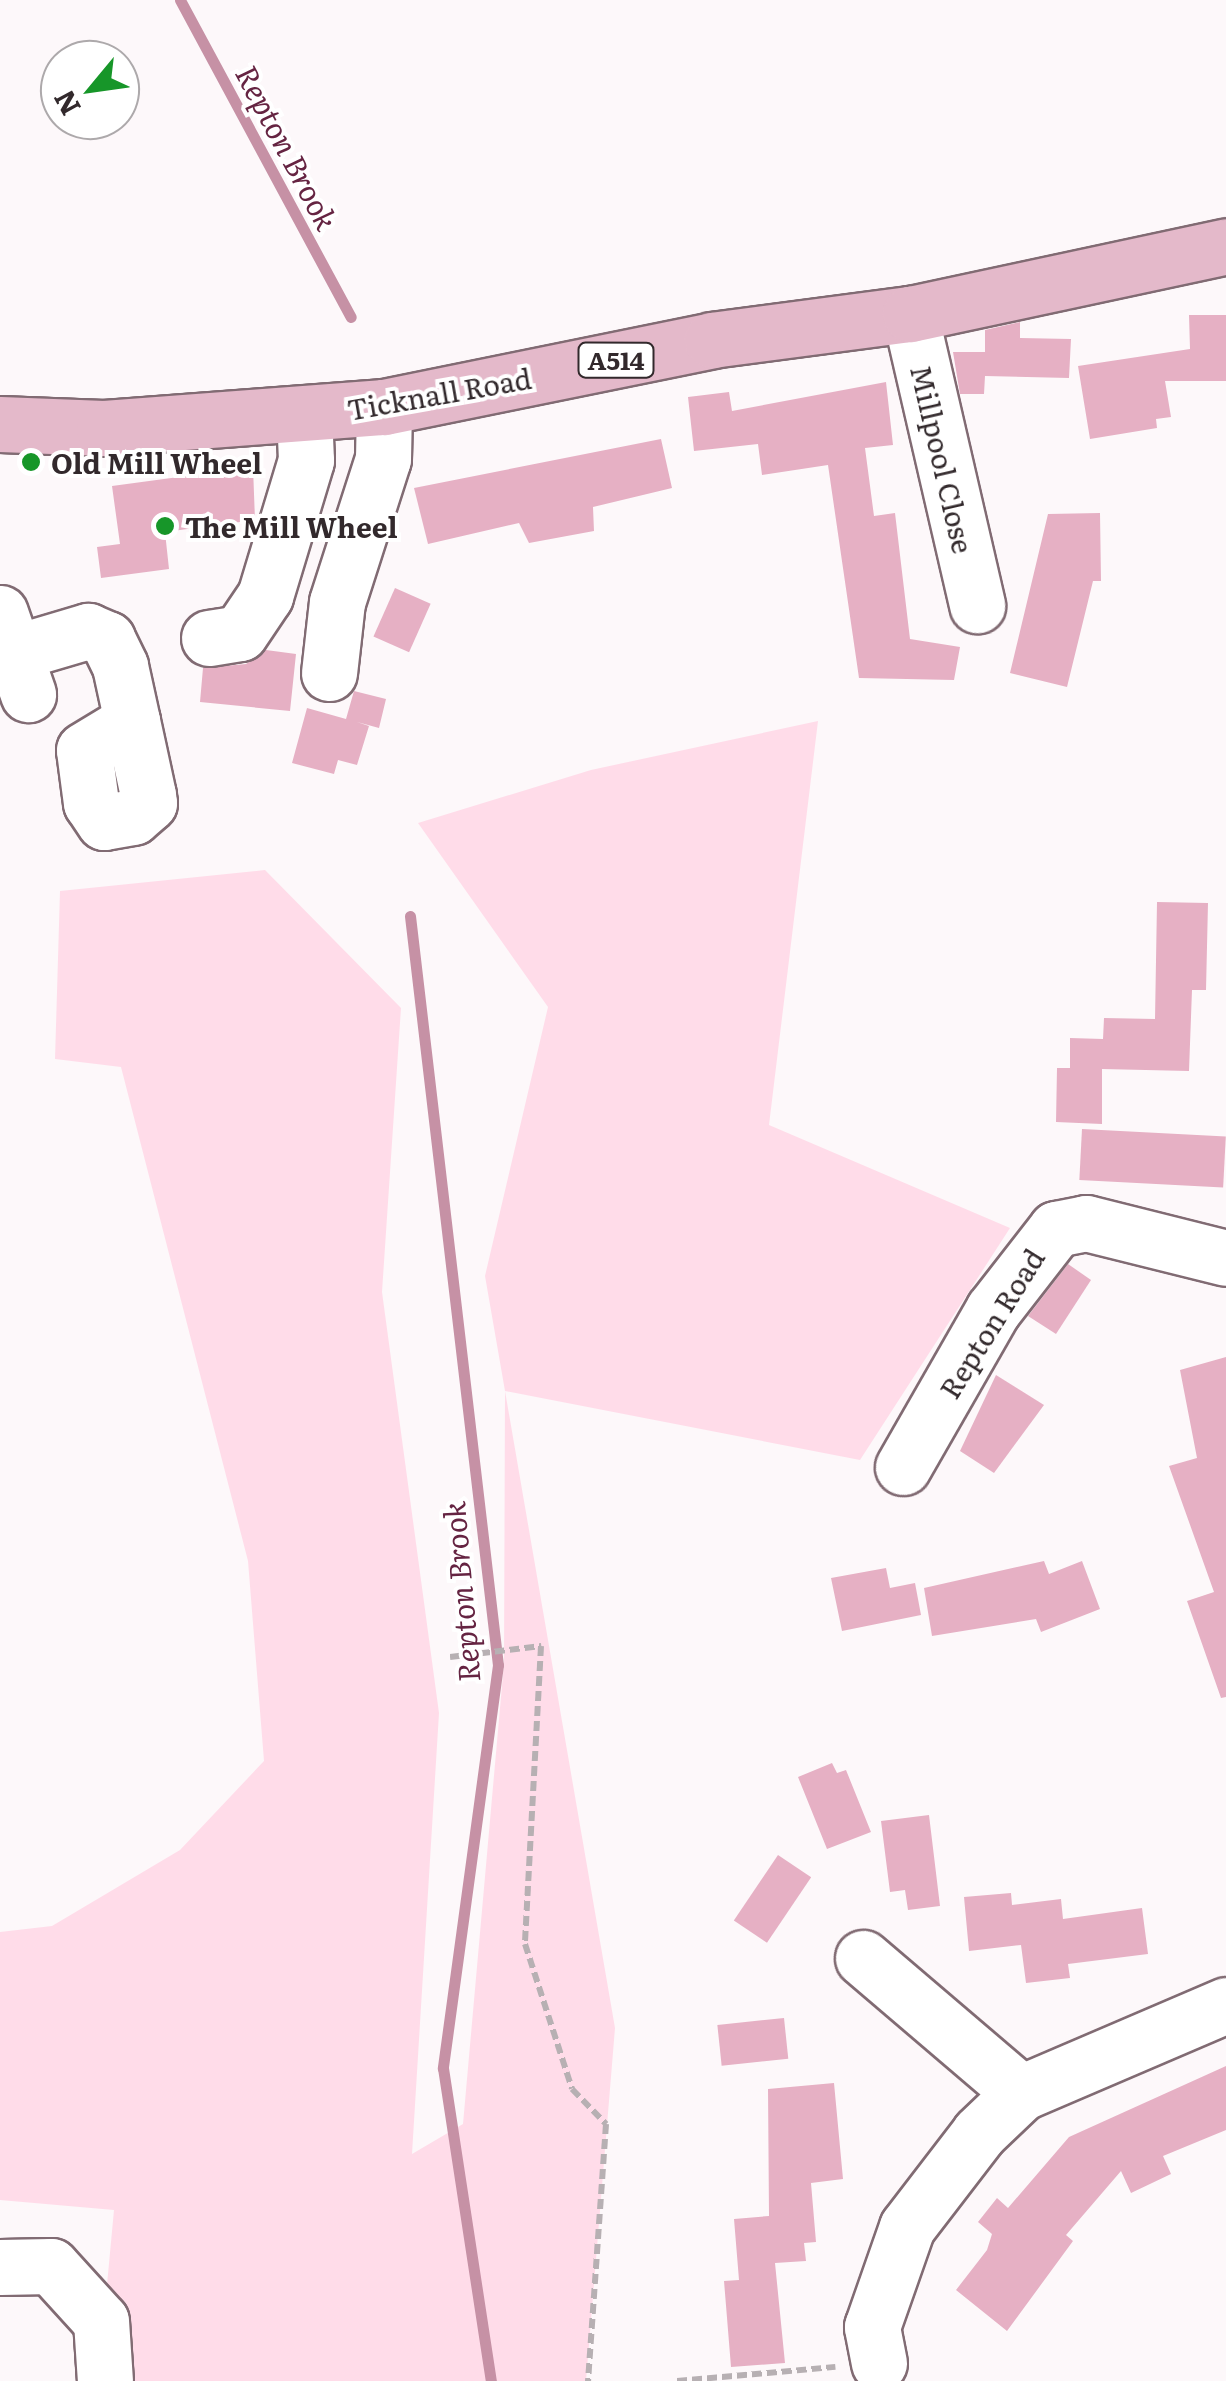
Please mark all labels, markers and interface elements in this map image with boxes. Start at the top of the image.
north arrow [40,40,140,140]
water label: Repton Brook [230,58,346,236]
text: N [41,83,90,124]
road number: A514 [576,340,656,380]
street label: Ticknall Road [344,360,534,426]
street label: Millpool Close [905,362,981,556]
place label: Old Mill Wheel [51,445,262,479]
marker: Old Mill Wheel [20,451,42,473]
place label: The Mill Wheel [185,509,398,543]
marker: The Mill Wheel [154,515,176,537]
street label: Repton Road [932,1242,1050,1404]
water label: Repton Brook [434,1500,486,1684]

